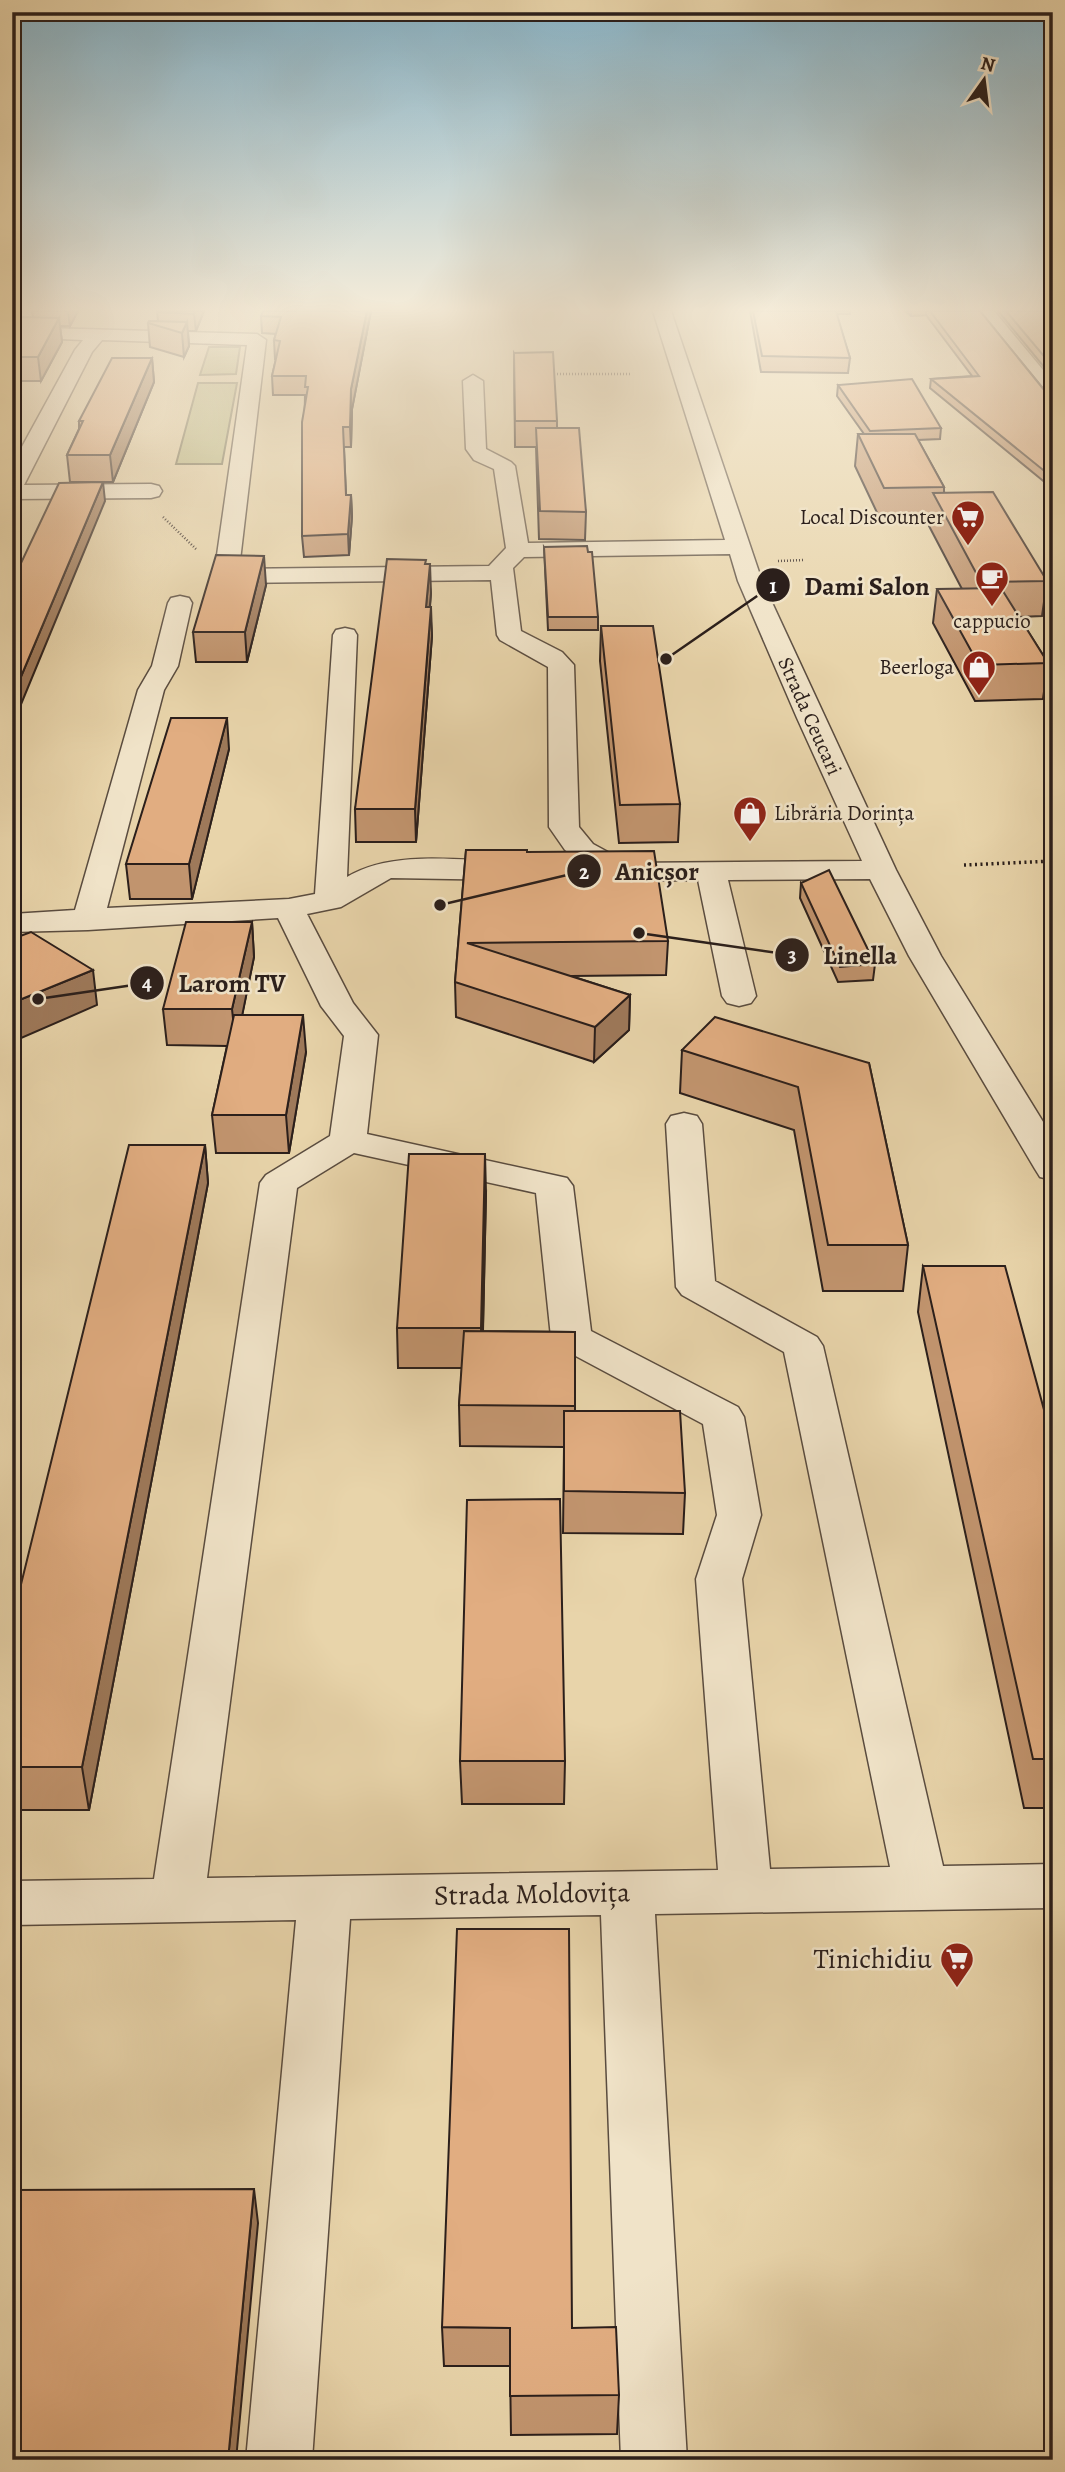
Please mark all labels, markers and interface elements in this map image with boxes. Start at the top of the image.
north arrow [950,46,1020,116]
text: N [978,50,998,79]
supermarket icon: Local Discounter [949,498,987,547]
place label: Local Discounter [800,503,944,531]
cafe icon: cappucio [973,559,1011,608]
callout: Dami Salon [755,562,944,609]
text: Dami Salon [804,569,930,604]
text: 1 [769,572,777,600]
place label: cappucio [953,607,1031,635]
shop icon: Beerloga [960,648,998,697]
street label: Strada Ceucari [771,652,849,780]
place label: Beerloga [879,653,954,681]
shop icon: Librăria Dorința [731,794,769,843]
place label: Librăria Dorința [774,799,914,827]
callout: Anicșor [566,848,713,895]
text: Anicșor [614,854,699,889]
text: 2 [579,858,589,886]
callout: Linella [774,931,911,978]
text: Linella [823,938,897,973]
text: 3 [787,941,797,969]
callout: Larom TV [129,959,300,1006]
text: Larom TV [178,966,286,1001]
text: 4 [142,969,152,997]
street label: Strada Moldovița [434,1873,630,1915]
place label: Tinichidiu [814,1940,933,1978]
supermarket icon: Tinichidiu [938,1940,976,1989]

